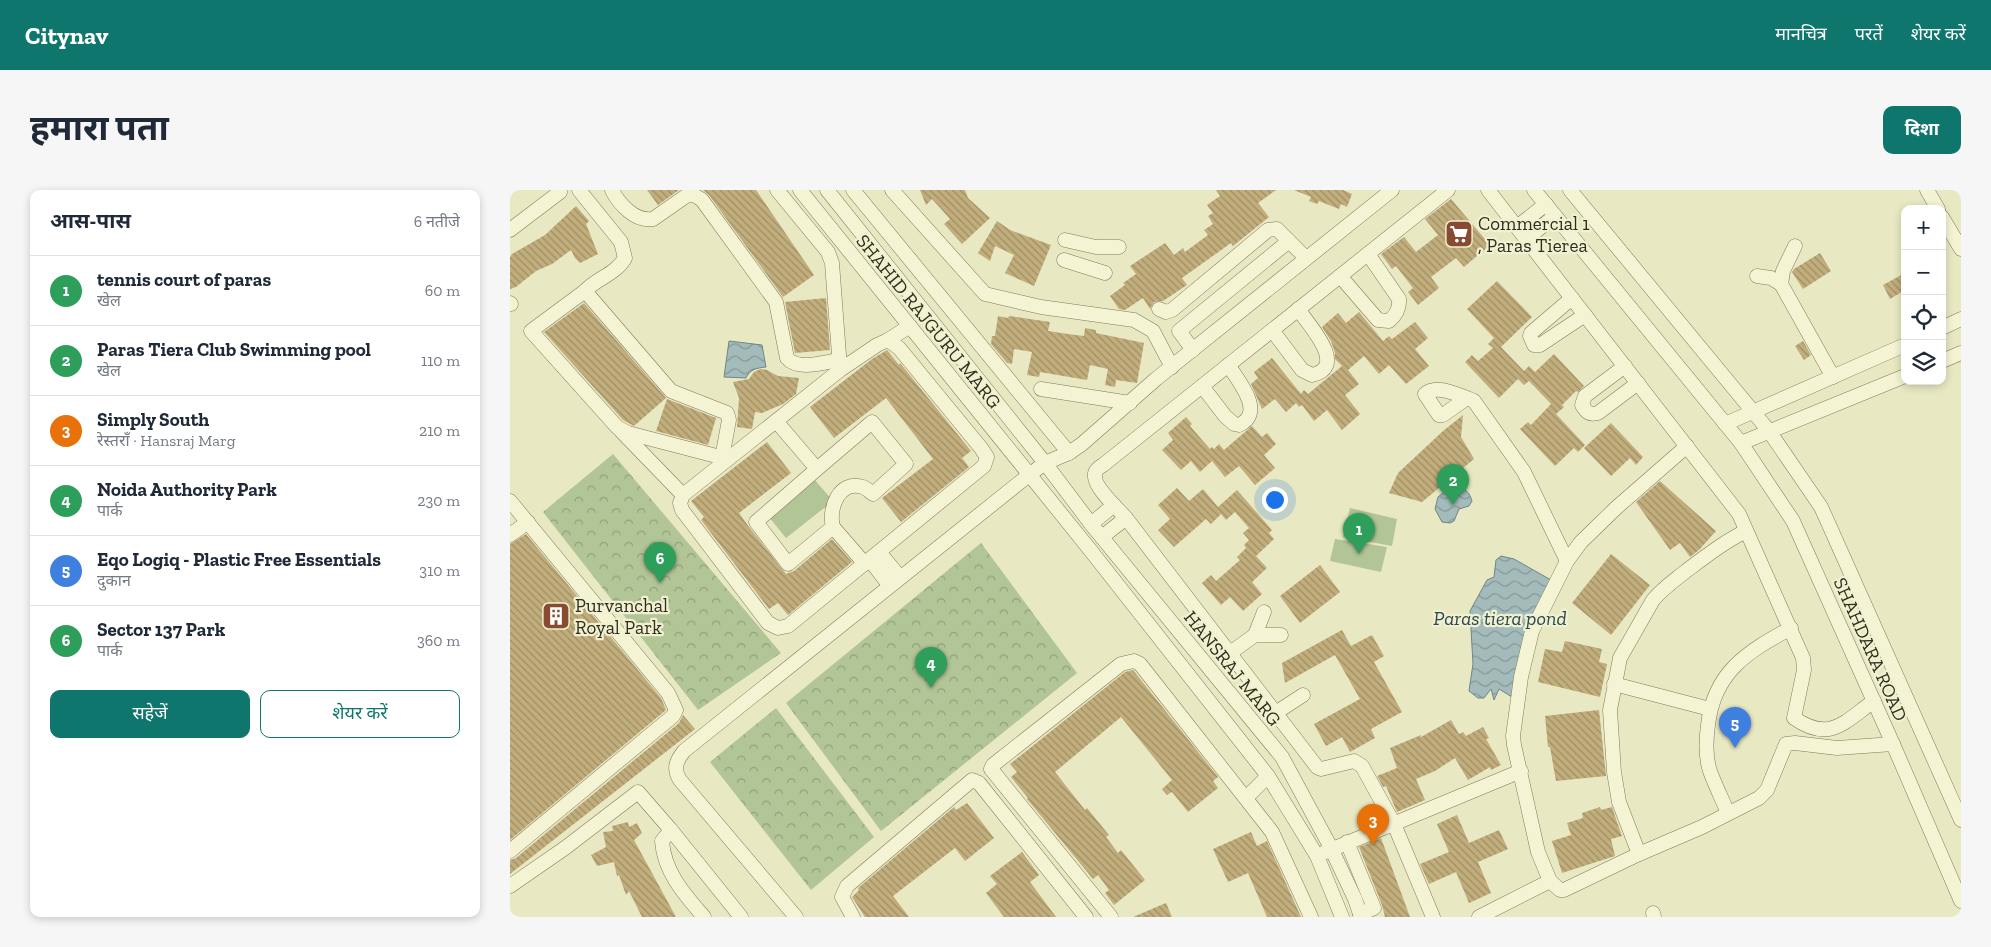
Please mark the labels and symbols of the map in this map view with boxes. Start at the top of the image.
place label: Commercial 1 , Paras Tierea [1478,212,1590,257]
supermarket icon: Commercial 1 , Paras Tierea [1444,219,1474,249]
street label: SHAHID RAJGURU MARG [851,230,1006,413]
pin: 2 [1437,464,1469,505]
your location [1262,487,1288,513]
pin: 1 [1343,513,1375,554]
pin: 6 [644,542,676,583]
street label: SHAHDARA ROAD [1829,574,1912,724]
place label: Purvanchal Royal Park [575,594,668,639]
building icon: Purvanchal Royal Park [541,601,571,631]
street label: HANSRAJ MARG [1179,606,1286,731]
water label: Paras tiera pond [1433,606,1567,630]
pin: 4 [915,647,947,688]
pin: 5 [1719,707,1751,748]
pin: 3 [1357,804,1389,845]

